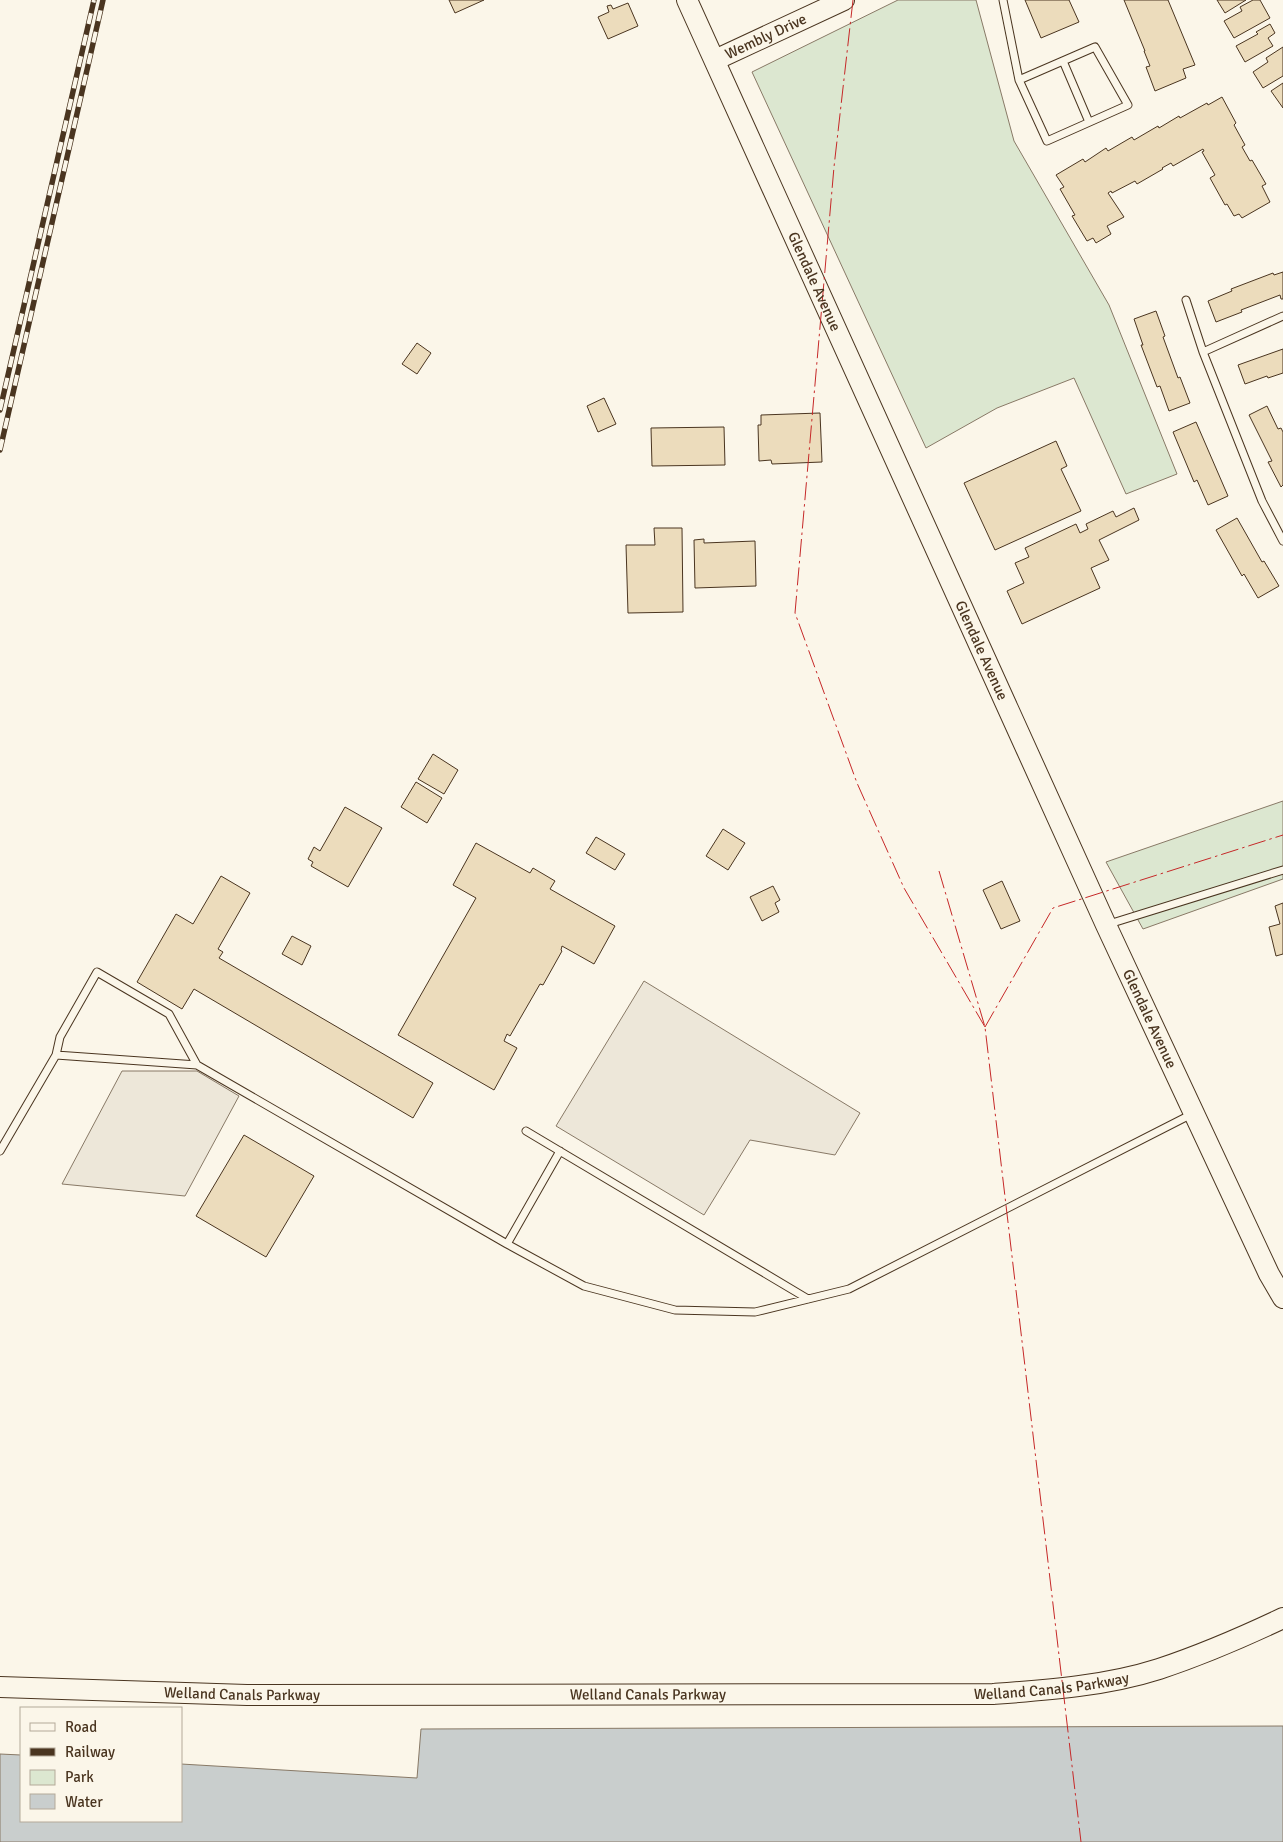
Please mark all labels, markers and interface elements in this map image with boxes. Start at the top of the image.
street label: Wembly Drive [722,10,809,63]
street label: Glendale Avenue [784,229,845,334]
street label: Glendale Avenue [951,598,1012,703]
street label: Glendale Avenue [1119,966,1181,1071]
street label: Welland Canals Parkway [974,1668,1131,1703]
street label: Welland Canals Parkway [164,1683,320,1704]
street label: Welland Canals Parkway [570,1685,726,1704]
legend [20,1707,182,1822]
text: Road [65,1718,97,1736]
text: Railway [65,1743,115,1761]
text: Park [65,1768,94,1786]
text: Water [65,1793,103,1811]

